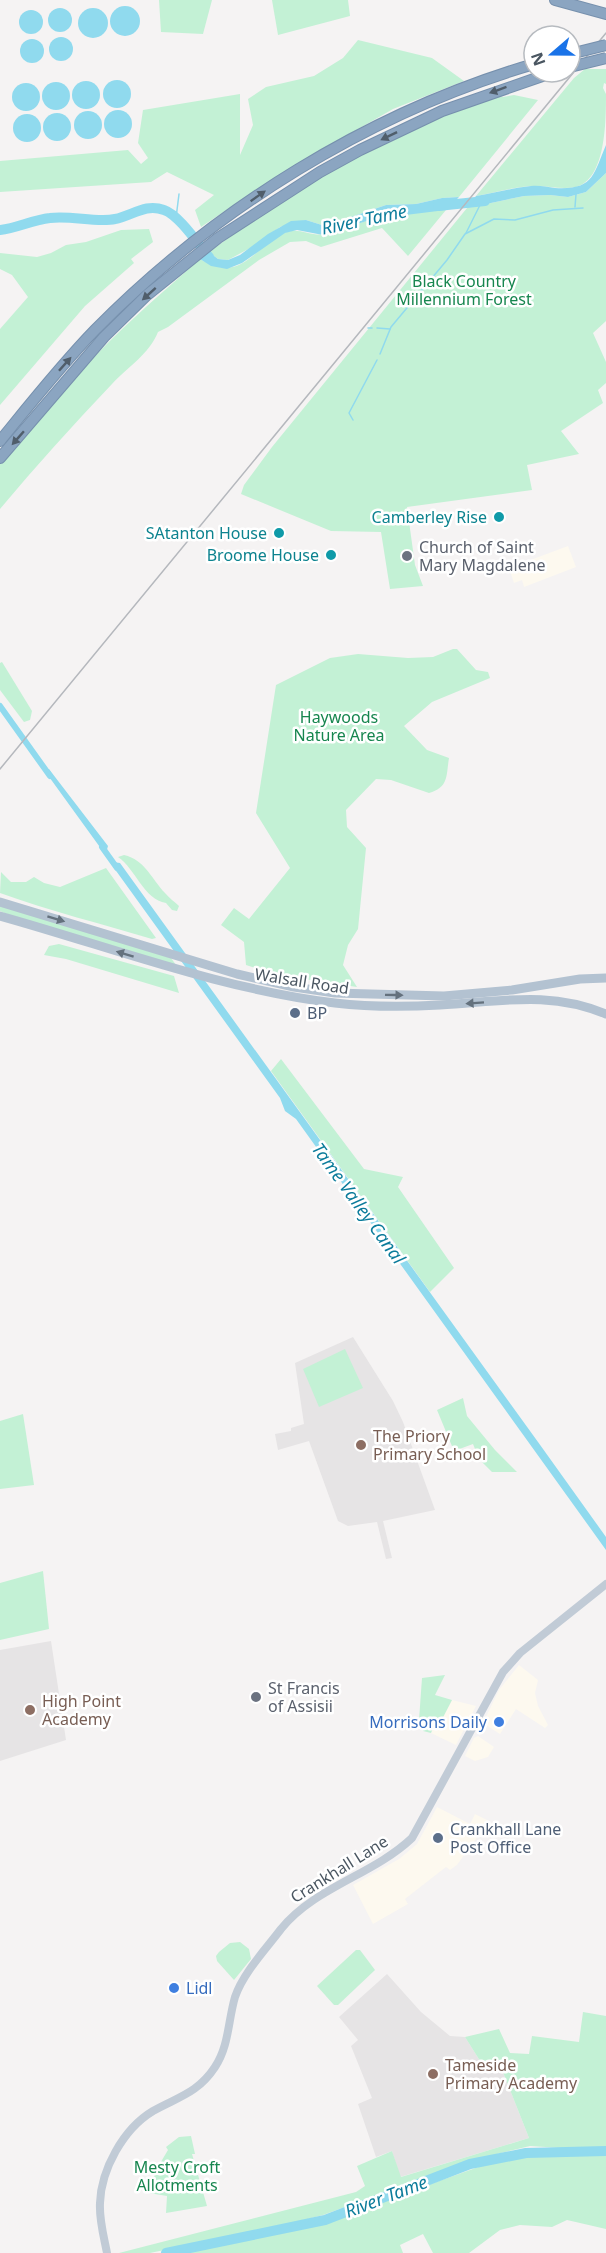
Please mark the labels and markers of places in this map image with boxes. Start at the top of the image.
place label: Camberley Rise [372,506,487,528]
marker: Camberley Rise [492,510,506,524]
place label: SAtanton House [146,522,267,544]
marker: SAtanton House [272,526,286,540]
place label: Church of Saint Mary Magdalene [419,536,546,576]
place label: Broome House [207,544,319,566]
marker: Broome House [324,548,338,562]
marker: Church of Saint Mary Magdalene [400,549,414,563]
place label: BP [307,1002,327,1024]
marker: BP [288,1006,302,1020]
place label: The Priory Primary School [373,1425,486,1465]
marker: The Priory Primary School [354,1438,368,1452]
place label: St Francis of Assisii [268,1677,340,1717]
place label: High Point Academy [42,1690,121,1730]
marker: St Francis of Assisii [249,1690,263,1704]
marker: High Point Academy [23,1703,37,1717]
place label: Morrisons Daily [369,1711,488,1733]
marker: Morrisons Daily [492,1715,506,1729]
place label: Crankhall Lane Post Office [450,1818,561,1858]
marker: Crankhall Lane Post Office [431,1831,445,1845]
place label: Lidl [186,1977,212,1999]
marker: Lidl [167,1981,181,1995]
place label: Tameside Primary Academy [445,2054,578,2094]
marker: Tameside Primary Academy [426,2067,440,2081]

